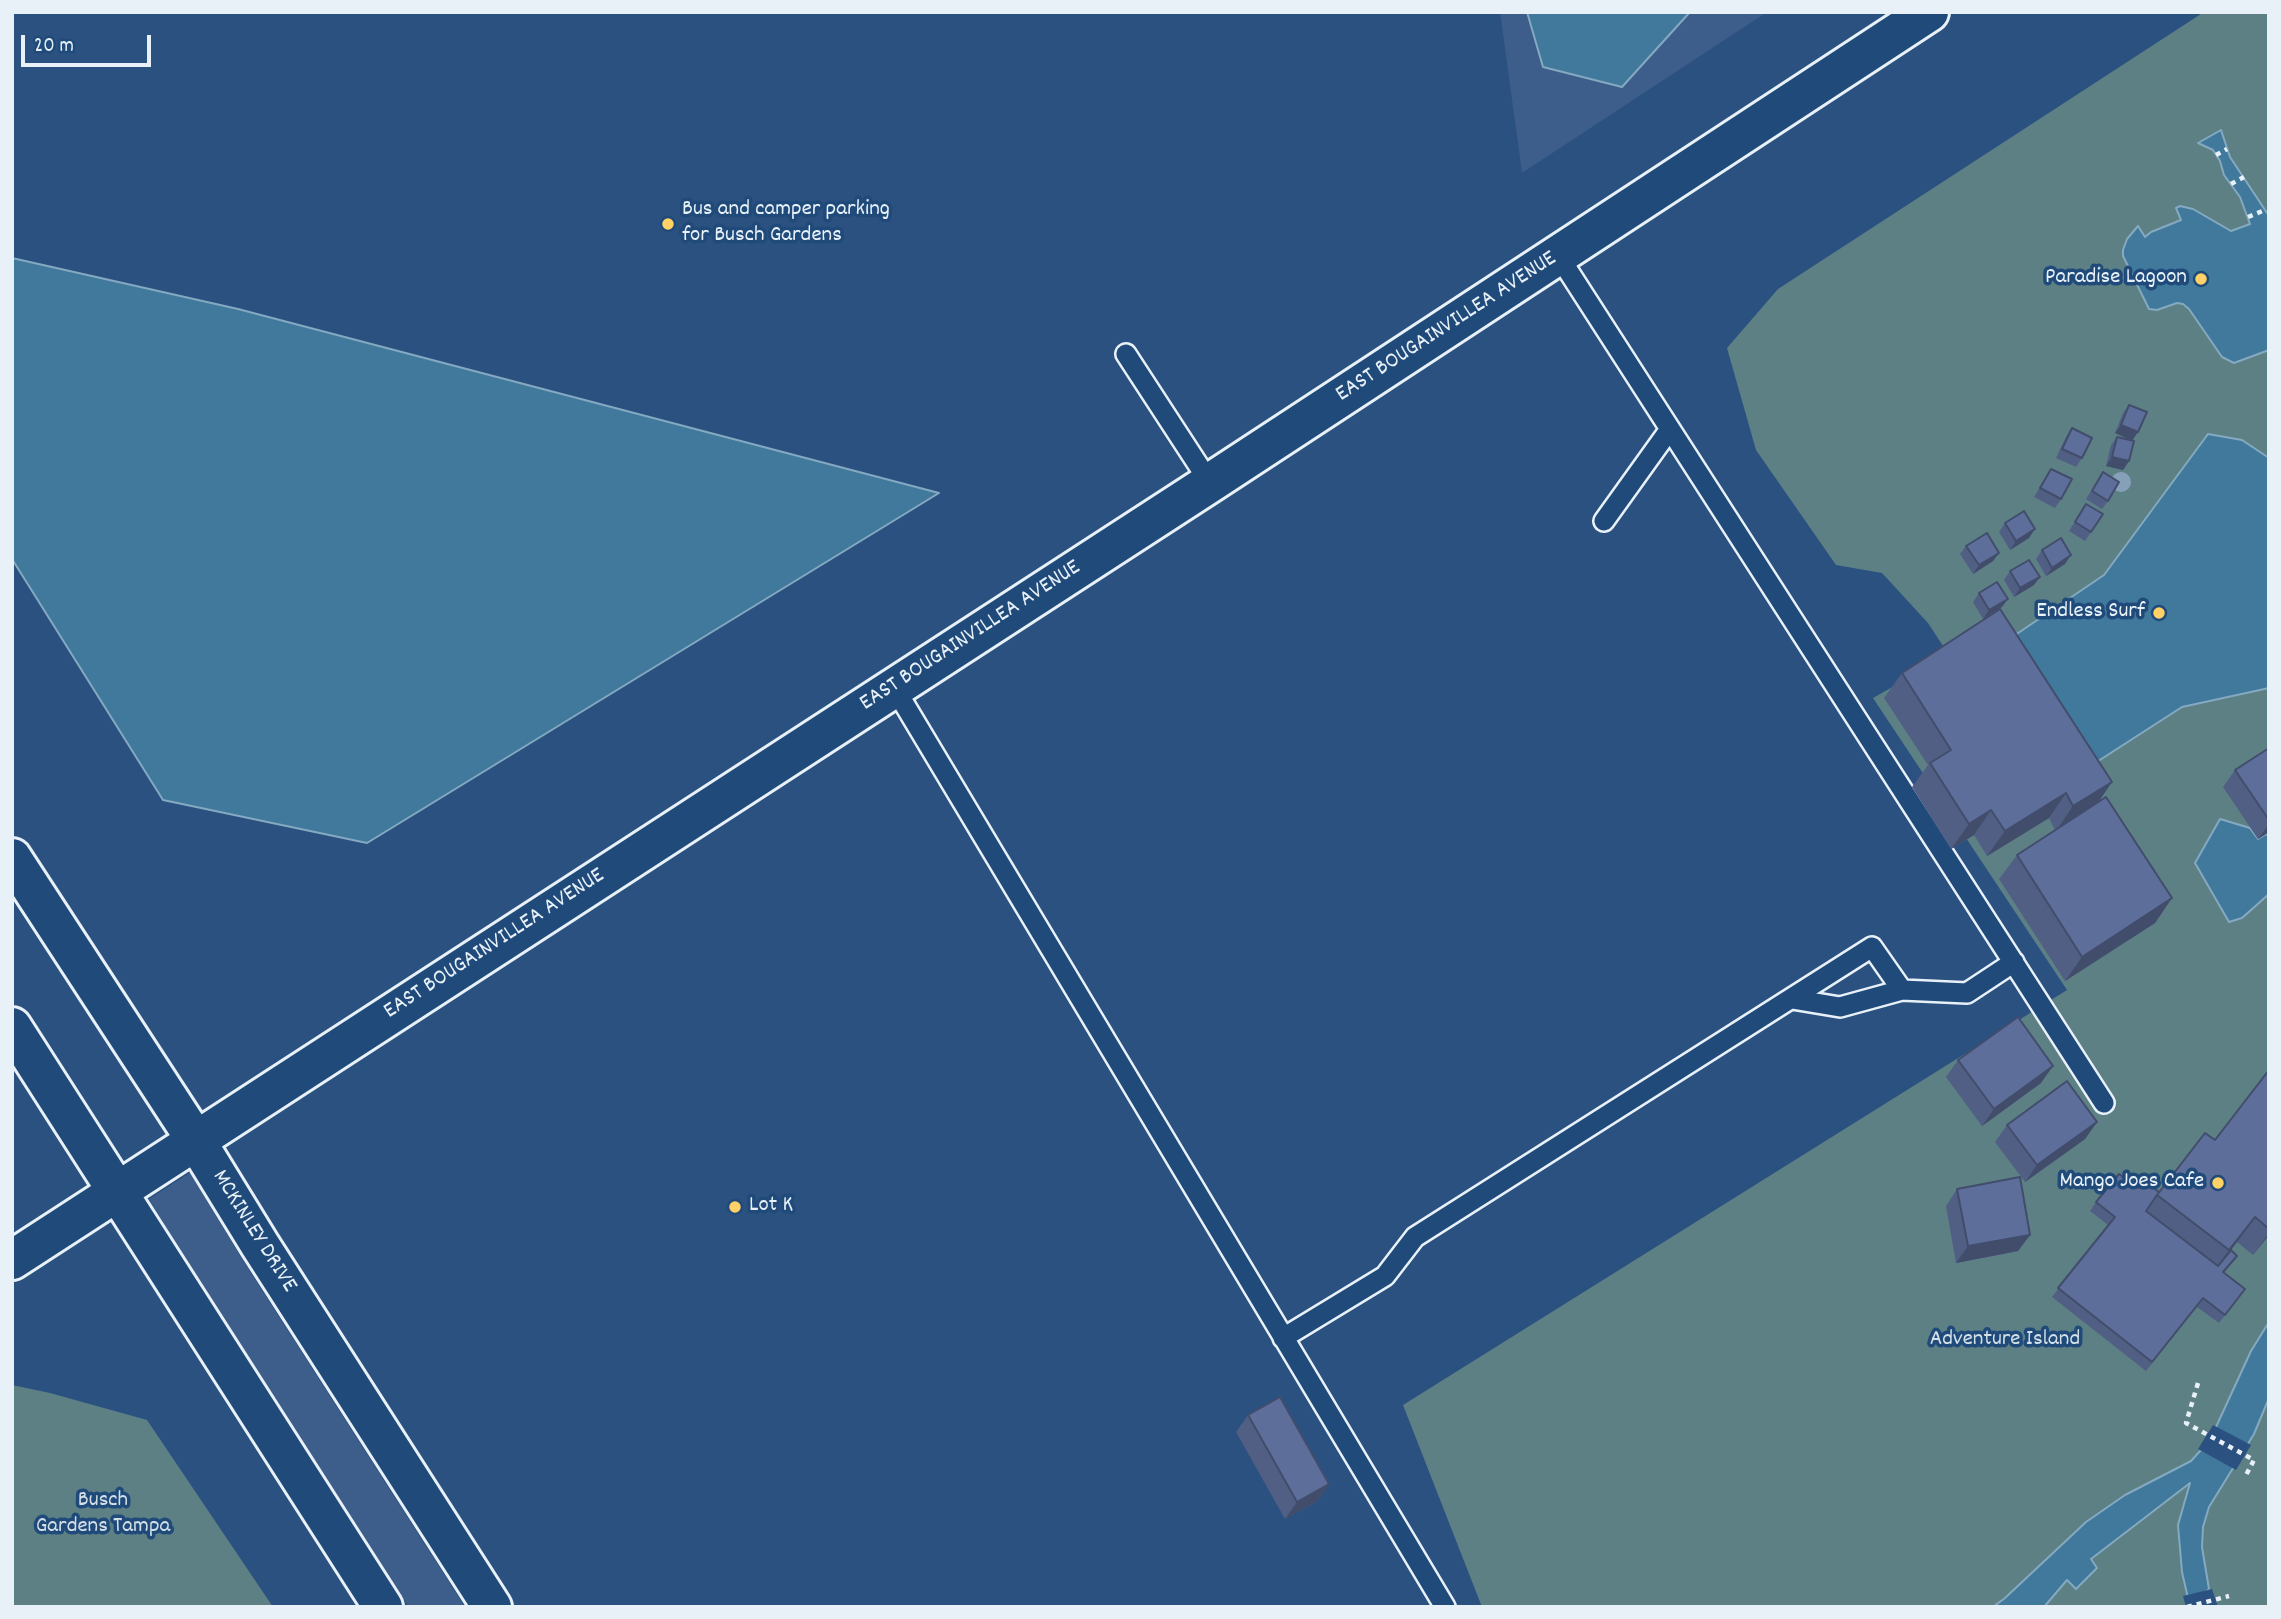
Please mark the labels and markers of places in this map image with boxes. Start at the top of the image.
place label: Bus and camper parking for Busch Gardens [682,197,890,251]
marker: Bus and camper parking for Busch Gardens [660,216,676,232]
place label: Paradise Lagoon [2045,265,2187,293]
marker: Paradise Lagoon [2193,271,2209,287]
place label: Endless Surf [2036,599,2145,627]
marker: Endless Surf [2151,605,2167,621]
place label: Mango Joes Cafe [2059,1169,2204,1197]
marker: Mango Joes Cafe [2210,1175,2226,1191]
place label: Lot K [749,1193,793,1221]
marker: Lot K [727,1199,743,1215]

